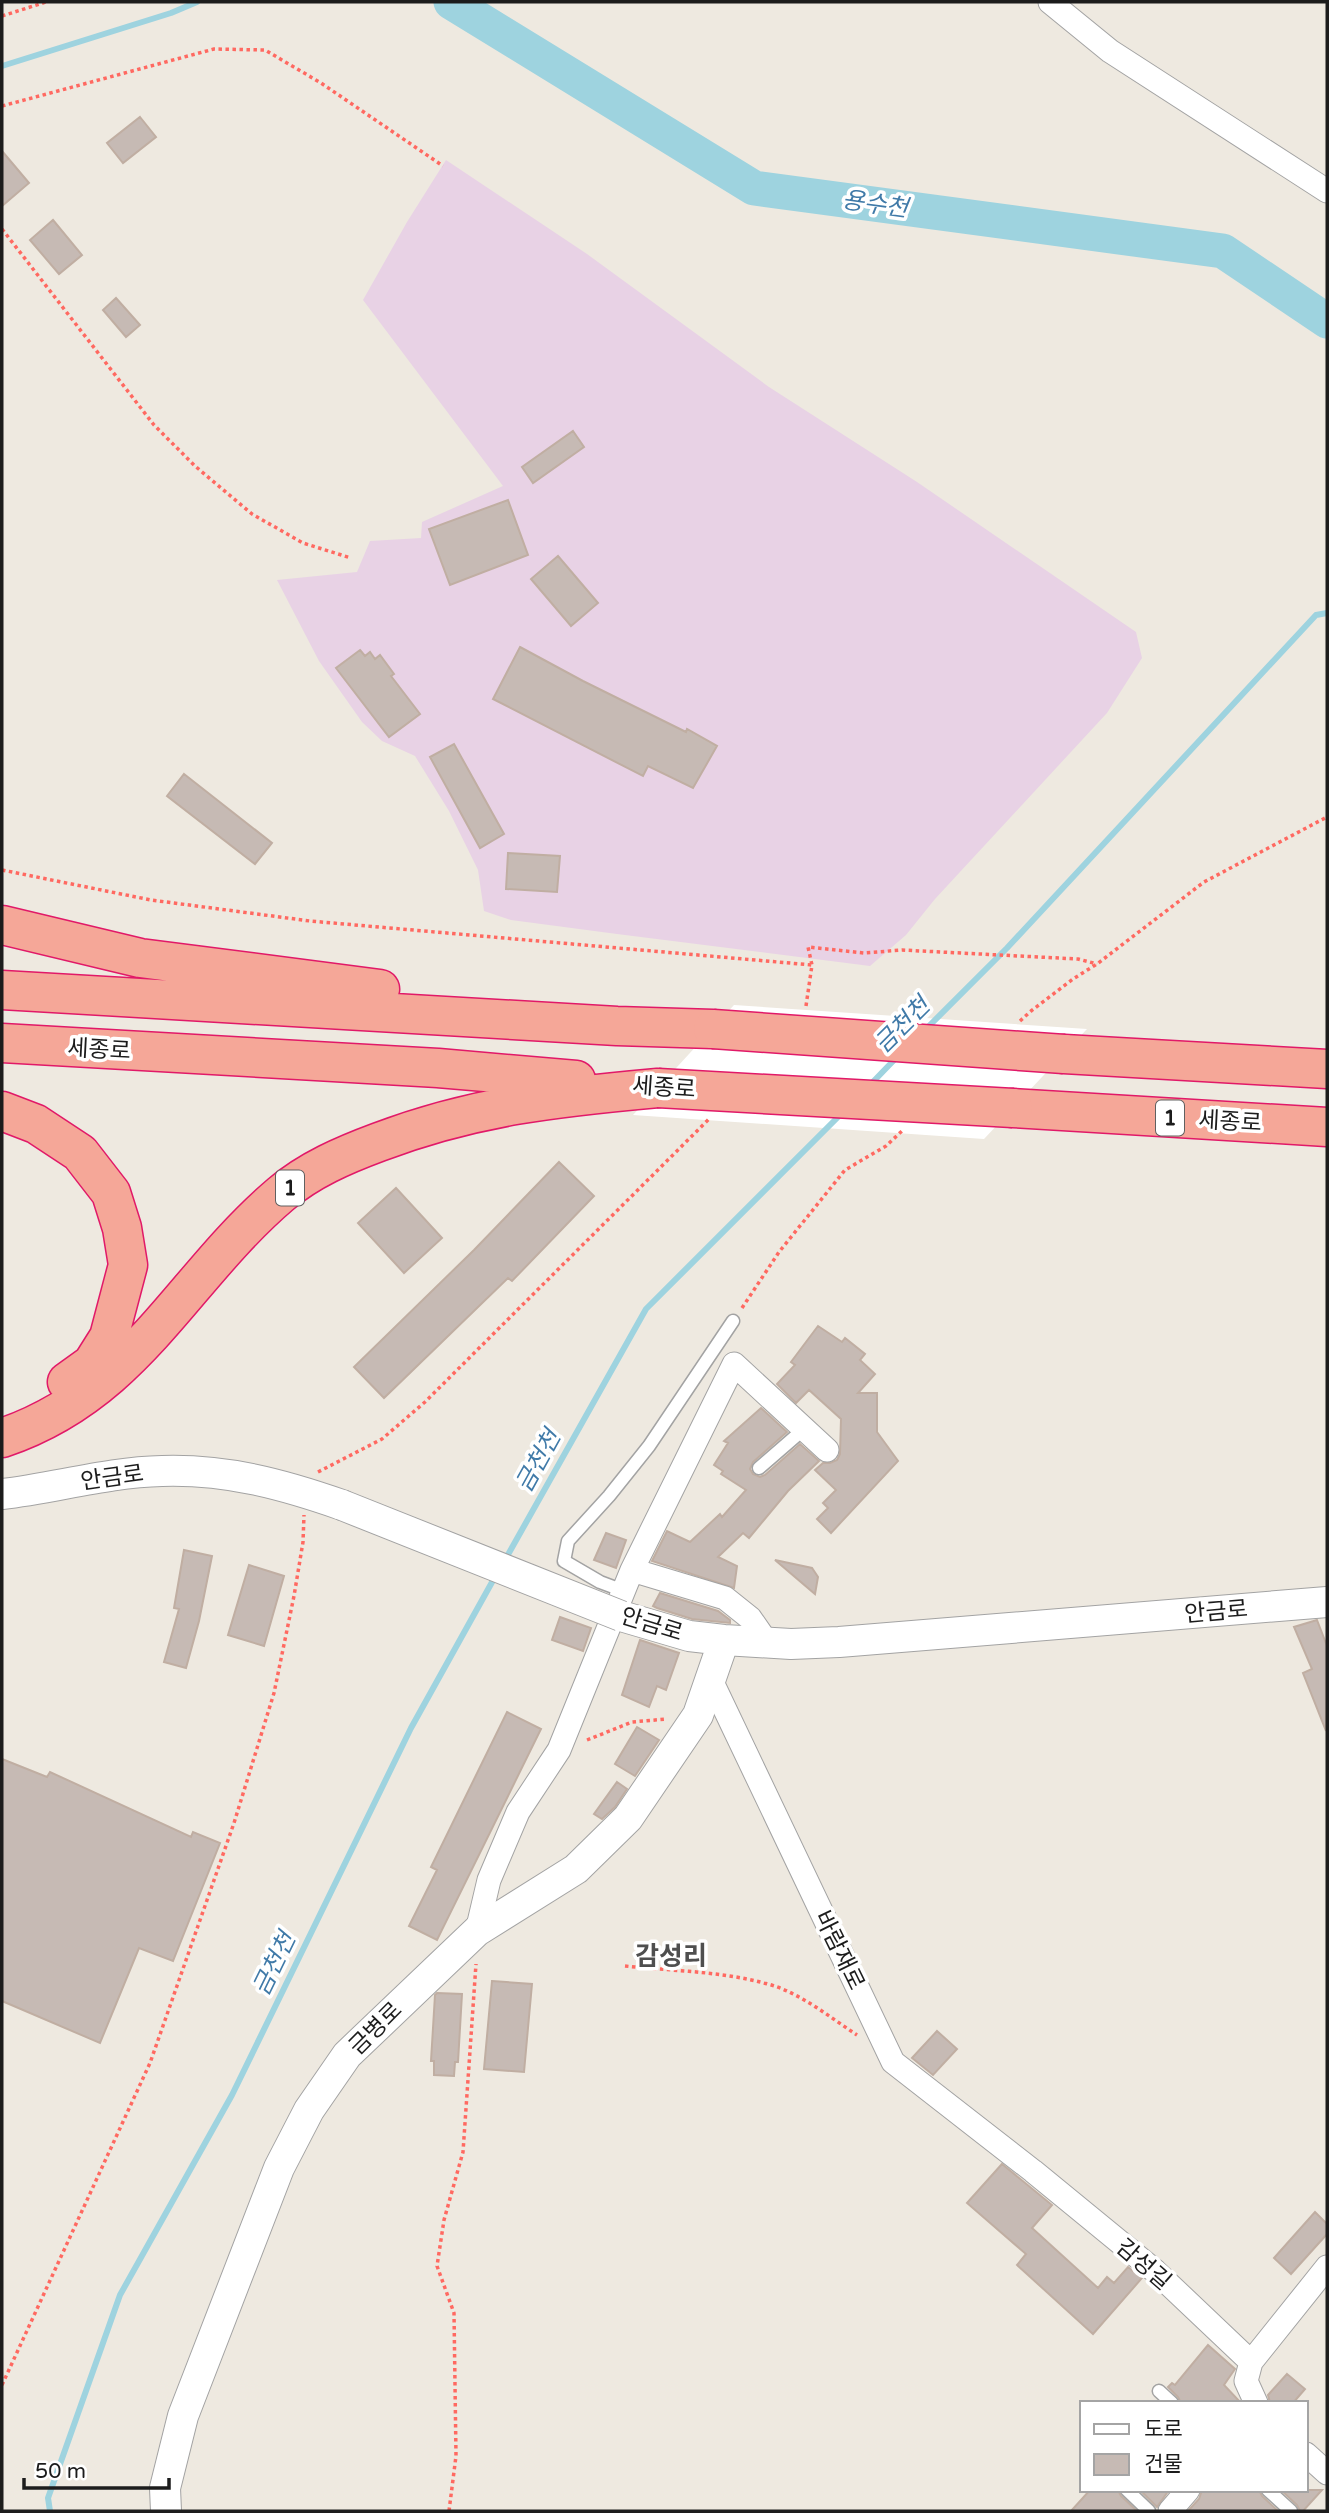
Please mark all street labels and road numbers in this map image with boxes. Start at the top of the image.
street label: 세종로 [67,1034,131,1066]
street label: 세종로 [631,1072,697,1104]
road number: 1 [1156,1100,1184,1136]
street label: 세종로 [1198,1106,1262,1138]
road number: 1 [276,1170,304,1206]
street label: 안금로 [79,1460,146,1496]
street label: 안금로 [1183,1595,1249,1629]
street label: 안금로 [617,1602,686,1648]
street label: 바람재로 [808,1906,870,1995]
street label: 금병로 [343,1996,408,2061]
street label: 감성길 [1110,2233,1176,2296]

